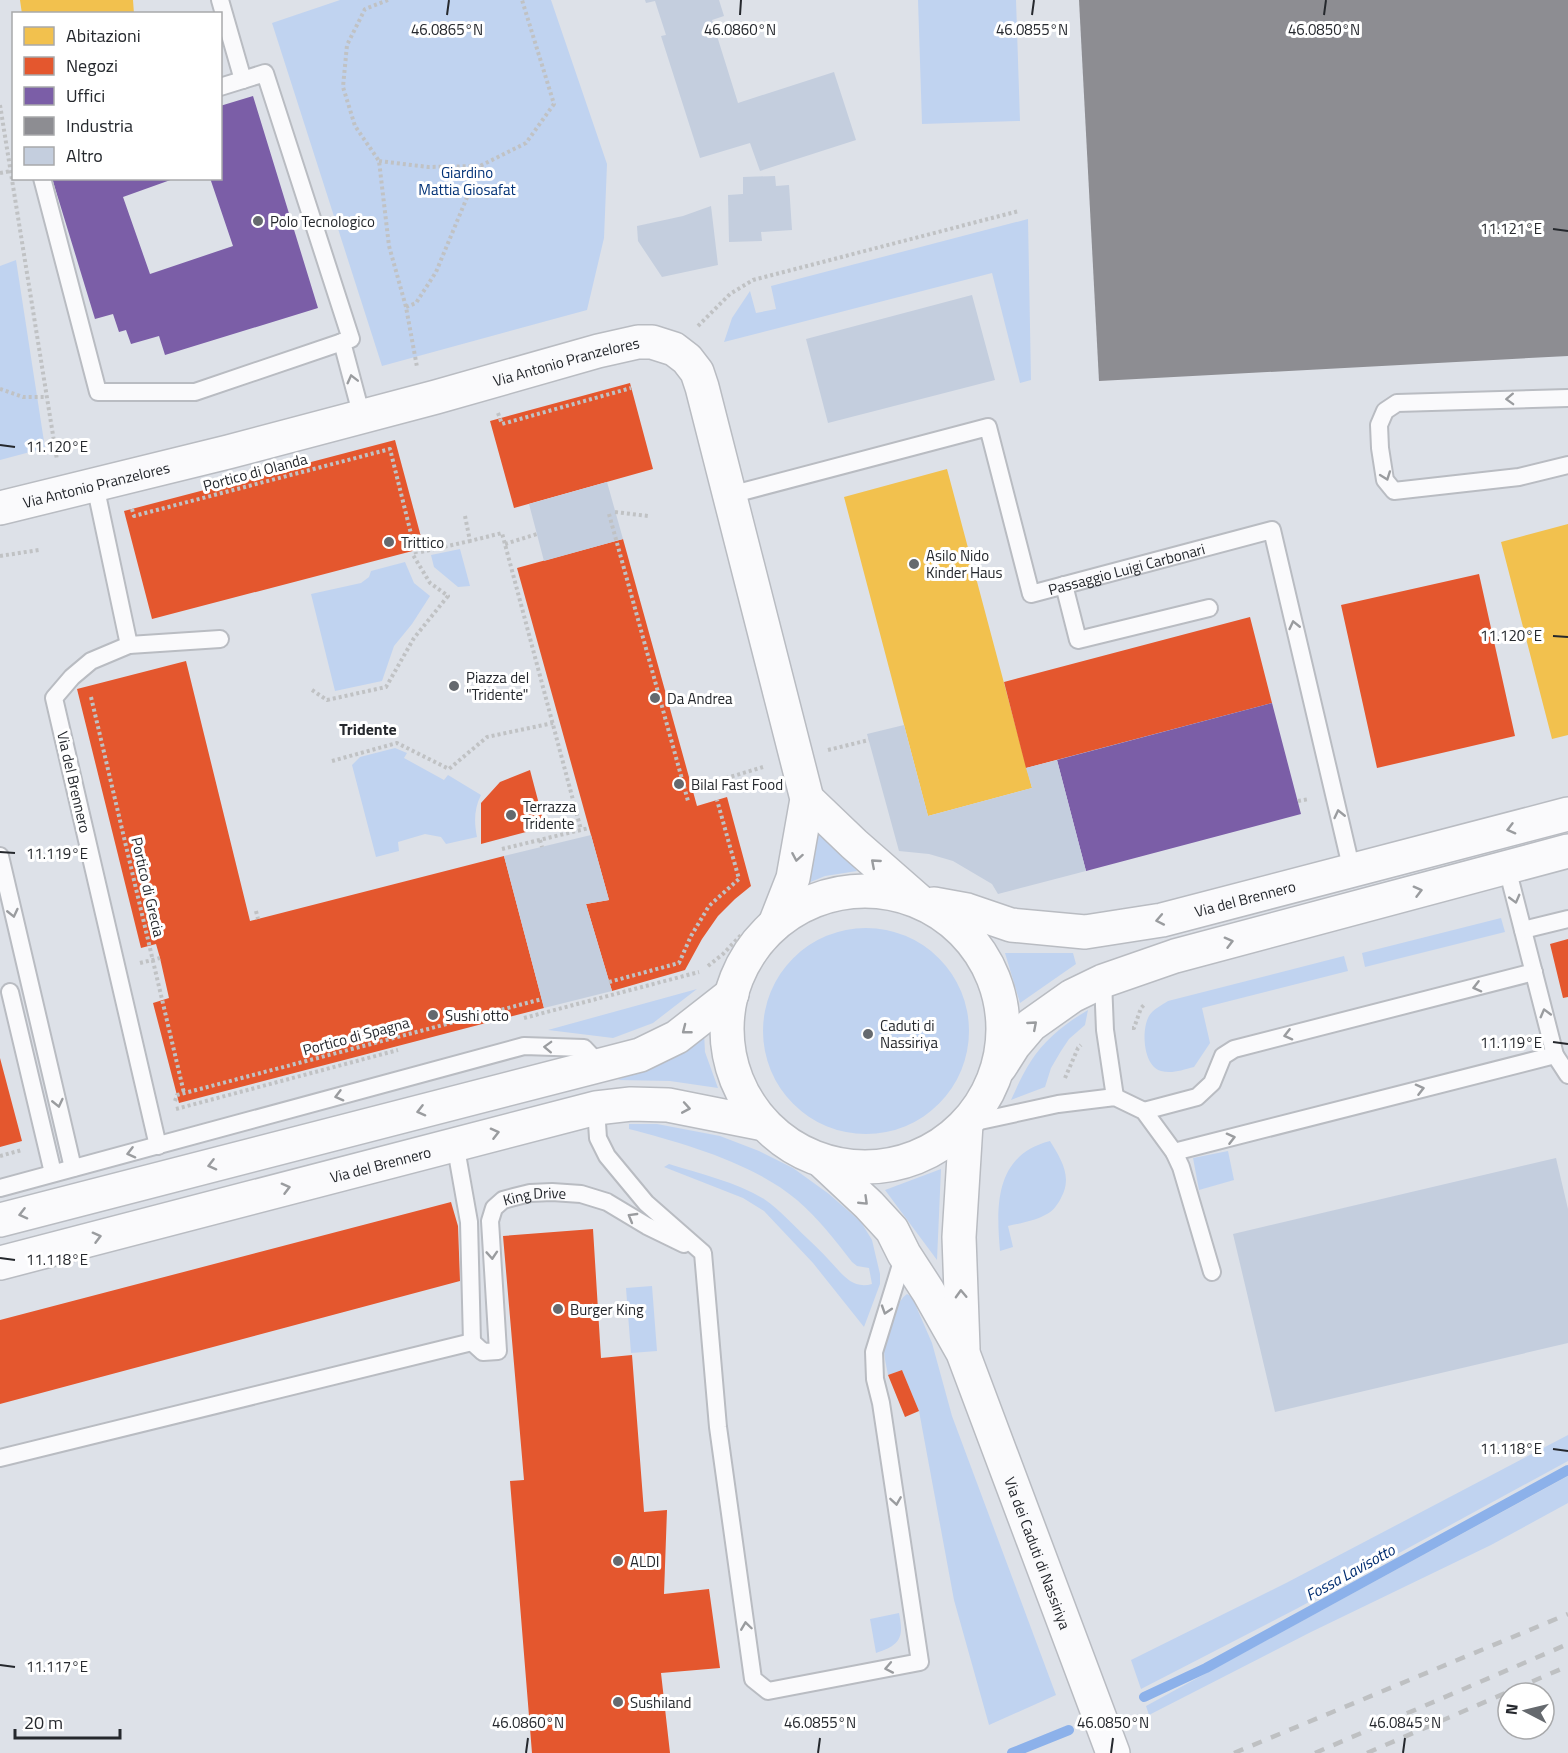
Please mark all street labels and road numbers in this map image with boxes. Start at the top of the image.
street label: Via Antonio Pranzelores [490,331,642,392]
street label: Portico di Olanda [200,447,310,497]
street label: Via Antonio Pranzelores [20,455,172,514]
street label: Passaggio Luigi Carbonari [1046,537,1207,600]
street label: Via del Brennero [51,729,97,835]
street label: Portico di Grecia [125,835,171,940]
street label: Via del Brennero [1192,874,1298,923]
street label: Portico di Spagna [300,1011,412,1061]
street label: Via del Brennero [327,1140,434,1188]
street label: King Drive [500,1180,567,1211]
street label: Via dei Caduti di Nassiriya [999,1473,1077,1633]

